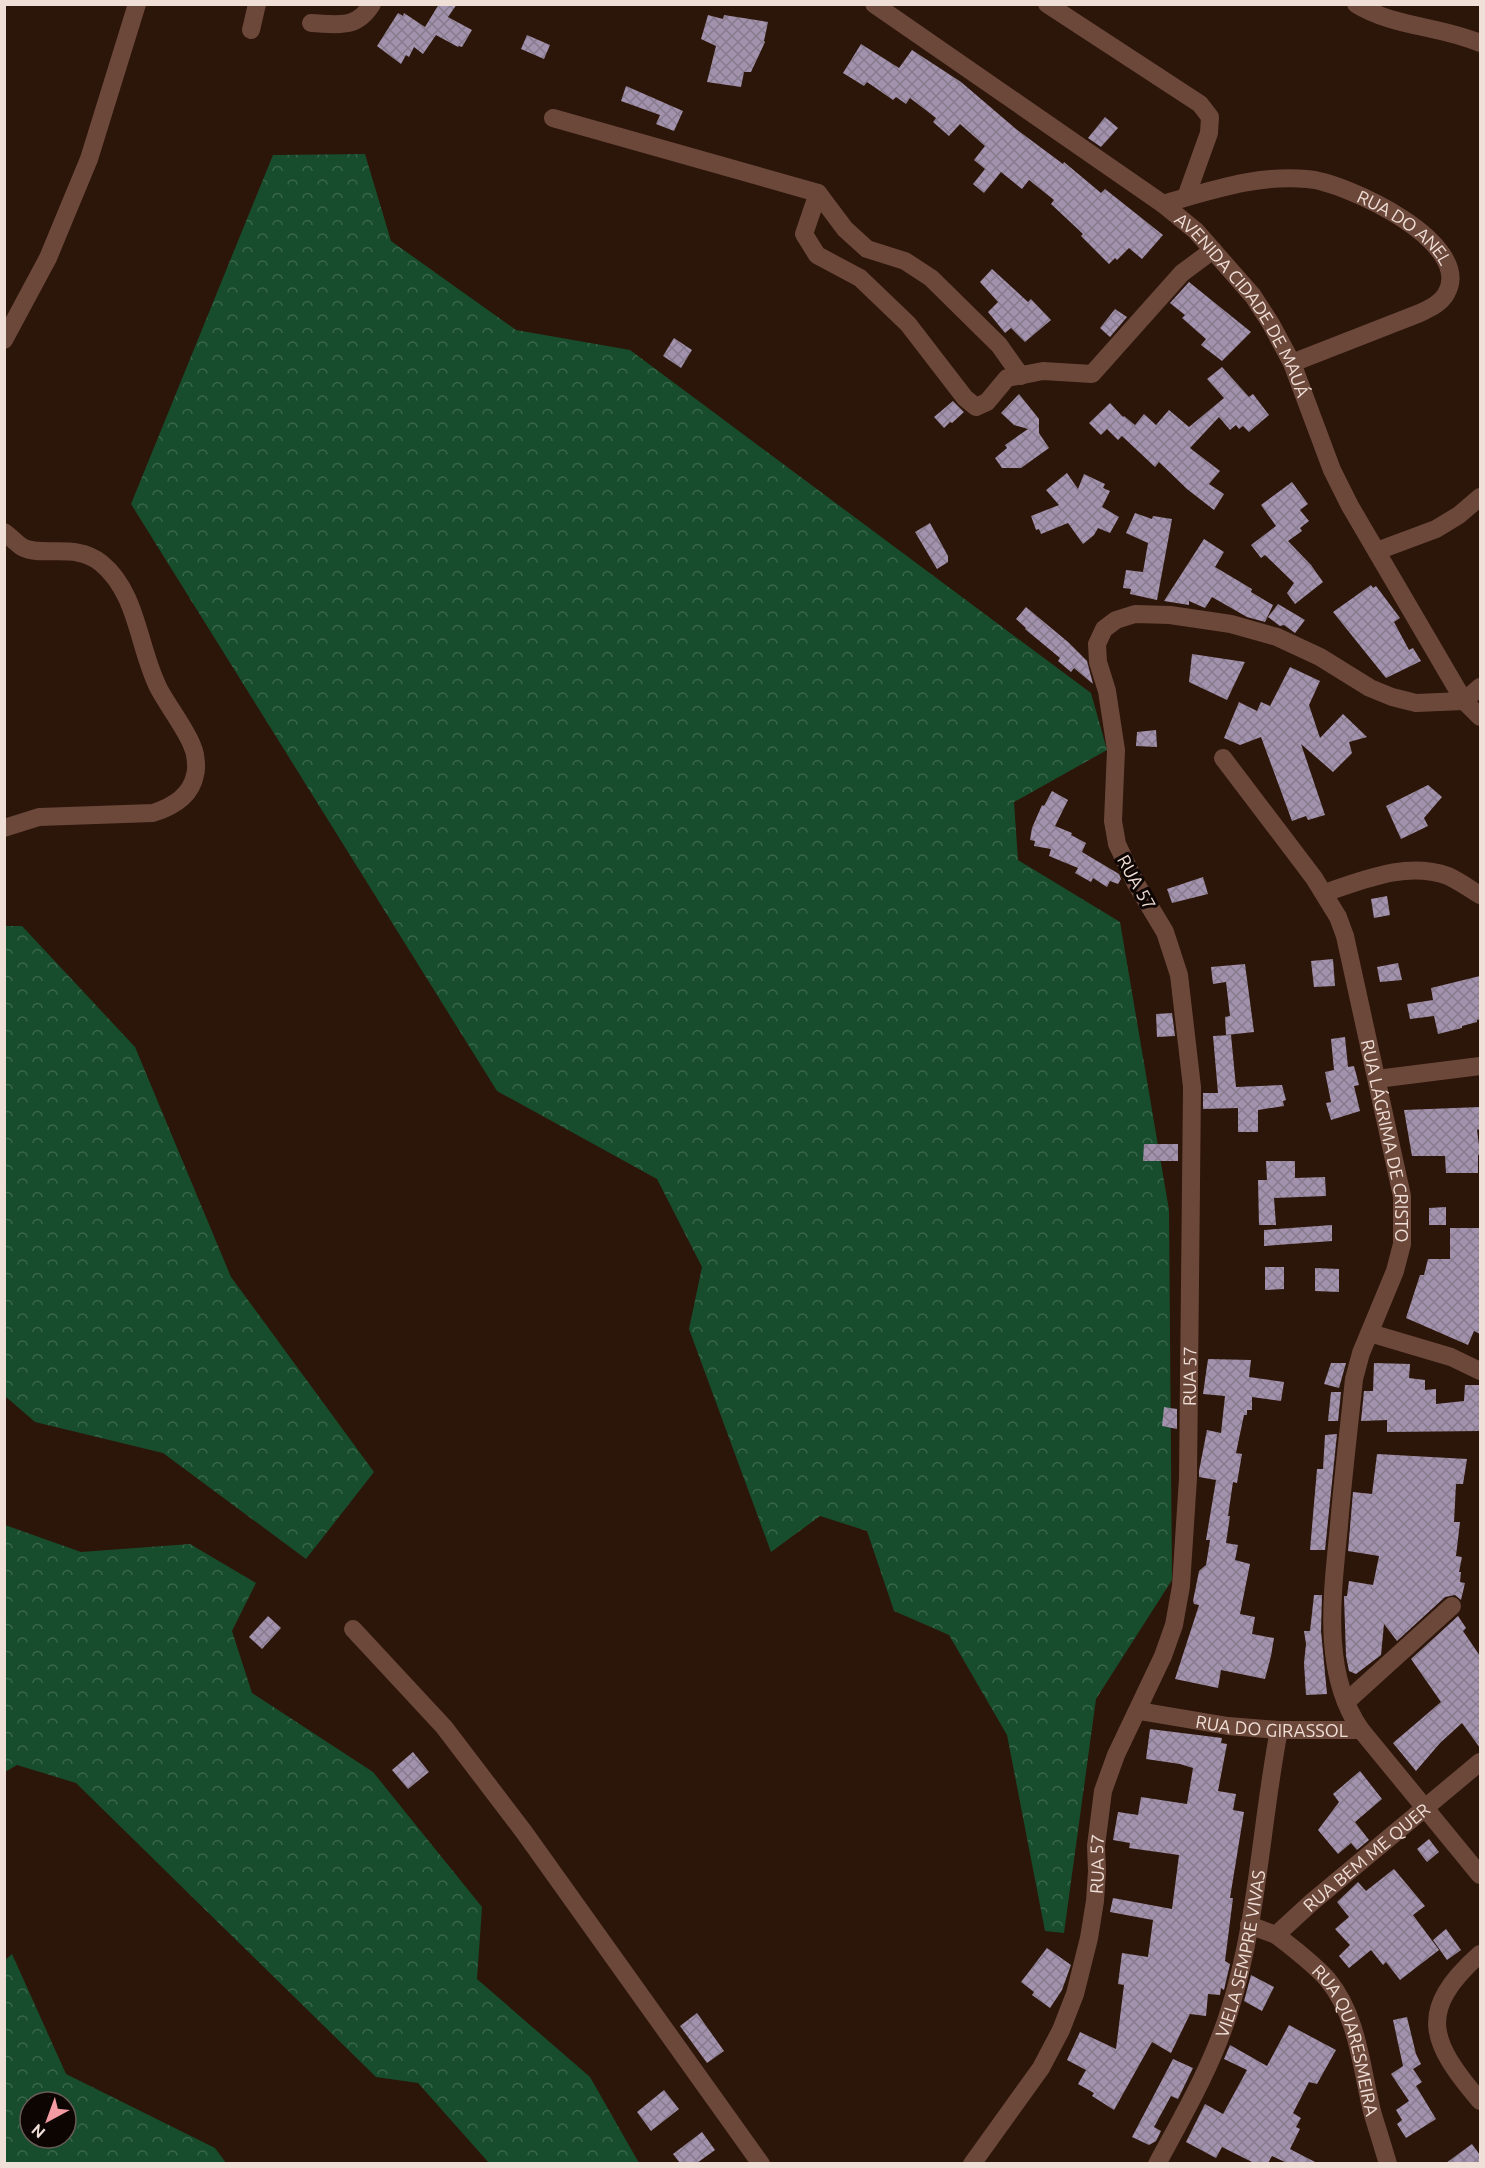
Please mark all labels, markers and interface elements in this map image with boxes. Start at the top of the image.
street label: RUA DO ANEL [1354,186,1456,268]
street label: AVENIDA CIDADE DE MAUÁ [1171,208,1315,400]
street label: RUA 57 [1114,851,1160,913]
street label: RUA LÁGRIMA DE CRISTO [1358,1037,1412,1243]
street label: RUA 57 [1179,1346,1199,1406]
street label: RUA DO GIRASSOL [1194,1711,1348,1740]
street label: RUA BEM ME QUER [1299,1799,1433,1915]
street label: RUA 57 [1086,1833,1107,1894]
street label: VIELA SEMPRE VIVAS [1211,1869,1268,2040]
street label: RUA QUARESMEIRA [1309,1960,1383,2118]
north arrow [18,2090,78,2150]
text: N [28,2121,49,2142]

